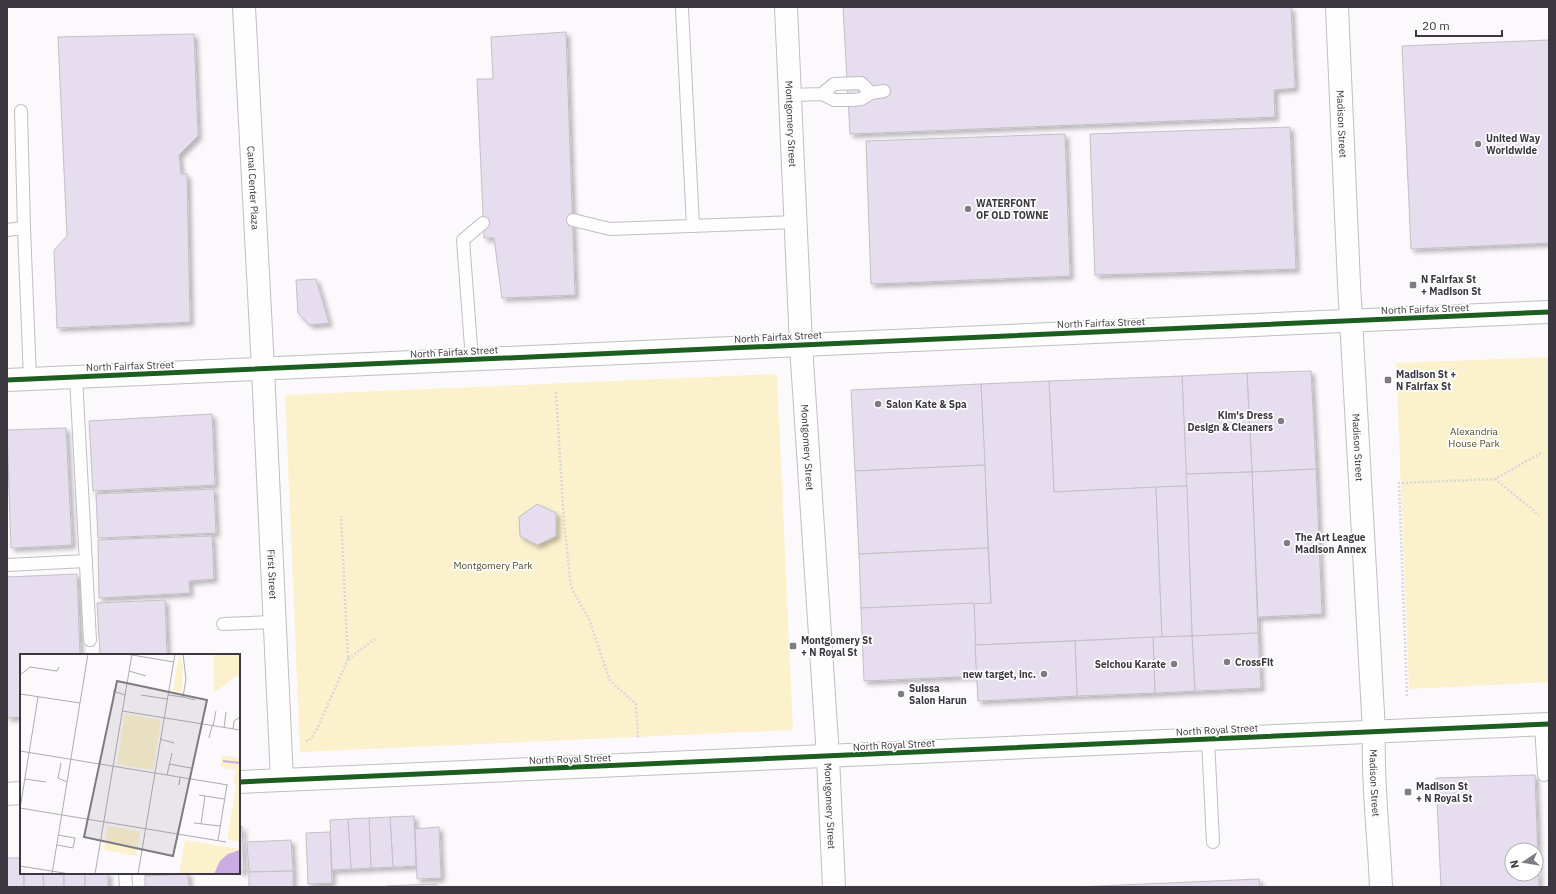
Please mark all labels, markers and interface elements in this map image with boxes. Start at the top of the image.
scale bar [1416,12,1502,38]
text: 20 m [1422,18,1450,33]
street label: Montgomery Street [783,80,800,168]
street label: Madison Street [1334,90,1350,159]
place label: United Way Worldwide [1486,132,1541,157]
marker: United Way Worldwide [1473,139,1483,149]
street label: Canal Center Plaza [245,145,262,231]
place label: WATERFONT OF OLD TOWNE [976,197,1049,222]
marker: WATERFONT OF OLD TOWNE [963,204,973,214]
place label: N Fairfax St + Madison St [1421,273,1481,298]
marker: N Fairfax St + Madison St [1408,280,1418,290]
street label: North Fairfax Street [1381,301,1470,317]
street label: North Fairfax Street [1057,315,1146,331]
street label: North Fairfax Street [734,328,823,346]
street label: North Fairfax Street [410,343,499,361]
street label: North Fairfax Street [86,358,175,374]
place label: Madison St + N Fairfax St [1396,368,1456,393]
marker: Madison St + N Fairfax St [1383,375,1393,385]
place label: Salon Kate & Spa [886,398,967,411]
marker: Salon Kate & Spa [873,399,883,409]
street label: Montgomery Street [798,404,817,492]
place label: Kim's Dress Design & Cleaners [1188,409,1273,434]
street label: Madison Street [1350,413,1367,482]
marker: Kim's Dress Design & Cleaners [1276,416,1286,426]
park label: Alexandria House Park [1448,425,1500,450]
place label: The Art League Madison Annex [1295,531,1367,556]
marker: The Art League Madison Annex [1282,538,1292,548]
street label: First Street [265,549,280,600]
park label: Montgomery Park [453,559,533,572]
place label: Montgomery St + N Royal St [801,634,872,659]
marker: Montgomery St + N Royal St [788,641,798,651]
inset map [20,654,240,874]
place label: CrossFit [1235,656,1274,669]
marker: CrossFit [1222,657,1232,667]
place label: Seichou Karate [1095,658,1166,671]
marker: Seichou Karate [1169,659,1179,669]
place label: new target, inc. [963,668,1036,681]
marker: new target, inc. [1039,669,1049,679]
place label: Suissa Salon Harun [909,682,967,707]
marker: Suissa Salon Harun [896,689,906,699]
street label: North Royal Street [1175,721,1259,739]
street label: North Royal Street [852,736,936,754]
street label: Madison Street [1367,749,1383,818]
street label: North Royal Street [529,751,612,767]
street label: Montgomery Street [822,762,839,850]
place label: Madison St + N Royal St [1416,780,1473,805]
marker: Madison St + N Royal St [1403,787,1413,797]
north arrow [1504,842,1544,882]
text: N [1507,859,1522,869]

